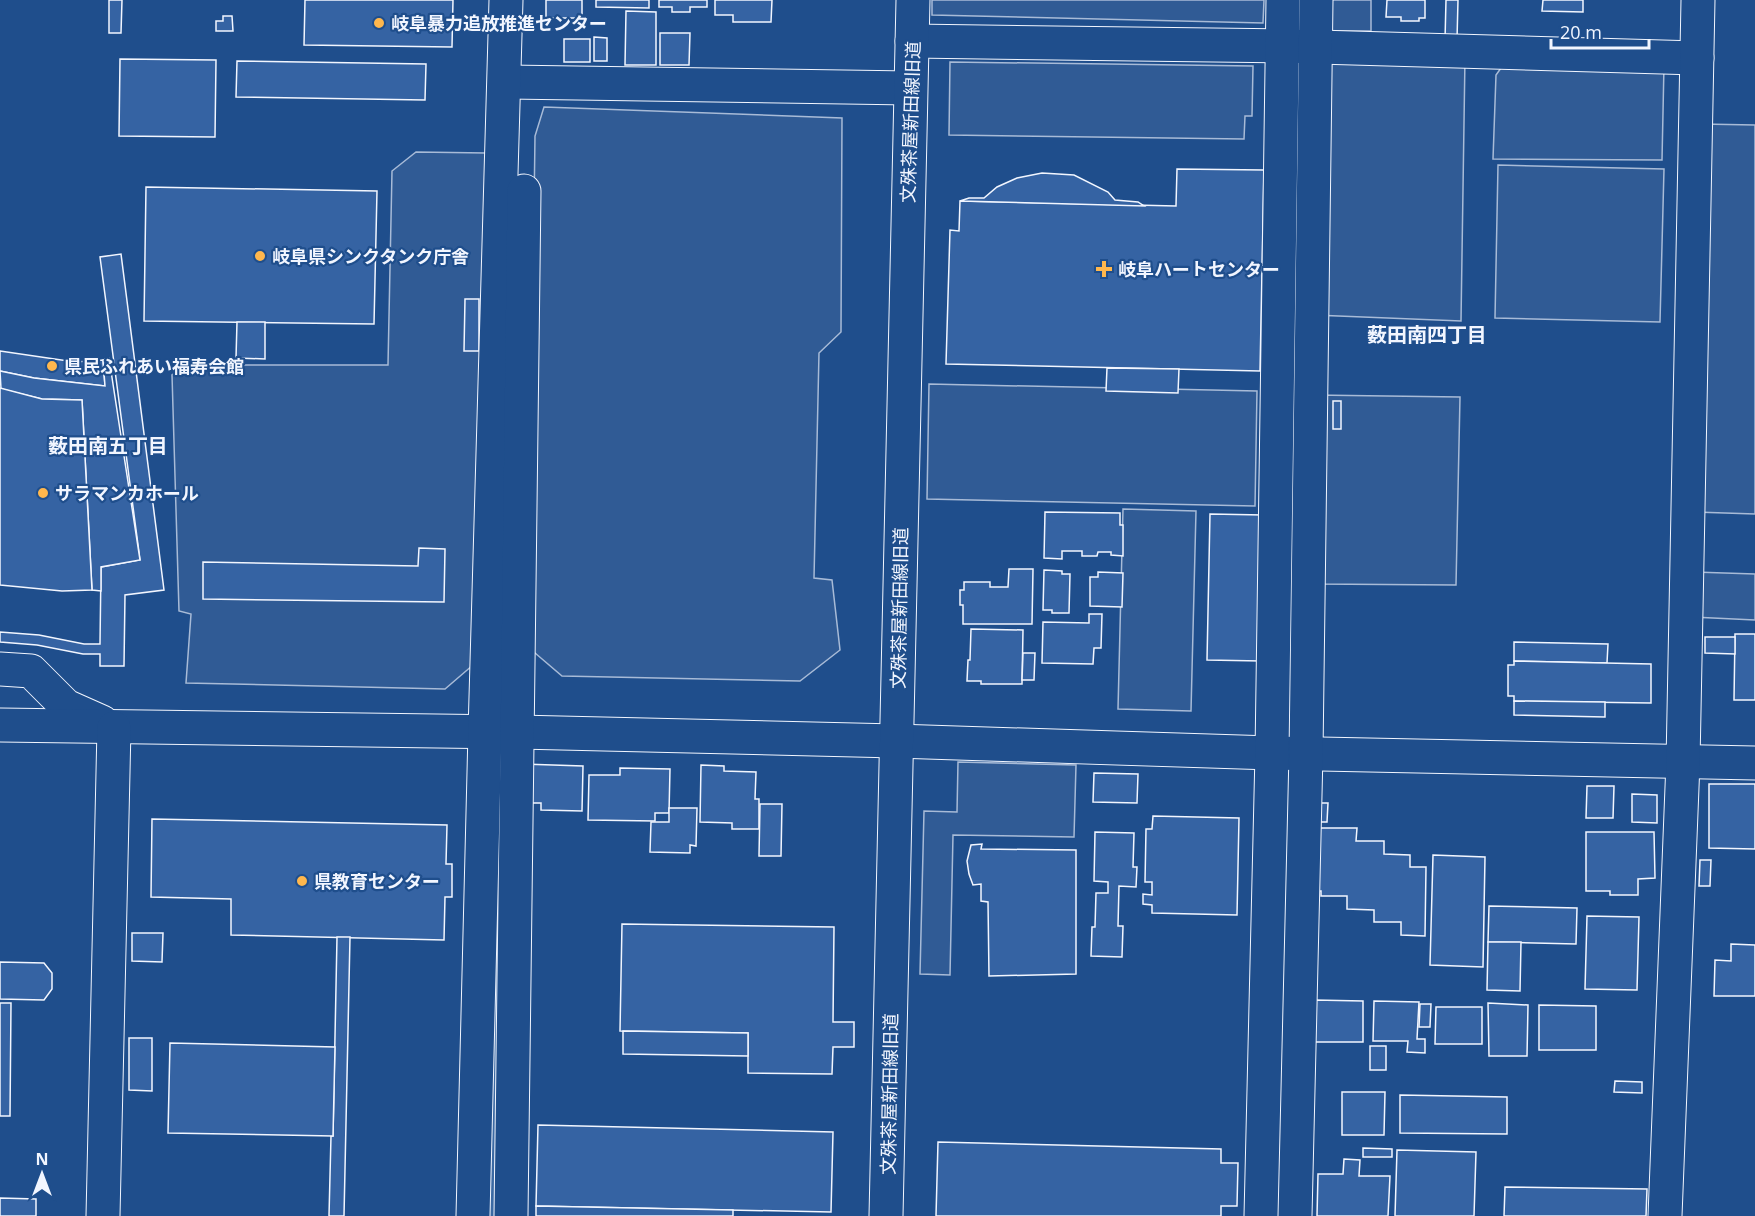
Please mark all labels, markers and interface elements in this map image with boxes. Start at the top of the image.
place label: 岐阜暴力追放推進センター [391,11,607,35]
scale bar [1551,12,1648,50]
marker: 岐阜暴力追放推進センター [372,16,386,30]
text: 20 m [1560,20,1602,44]
street label: 文殊茶屋新田線旧道 [895,41,925,203]
place label: 岐阜県シンクタンク庁舎 [272,244,469,268]
marker: 岐阜県シンクタンク庁舎 [253,249,267,263]
place label: 岐阜ハートセンター [1118,257,1280,281]
marker: 岐阜ハートセンター [1095,260,1113,278]
district label: 薮田南四丁目 [1367,321,1487,348]
place label: 県民ふれあい福寿会館 [64,354,244,378]
marker: 県民ふれあい福寿会館 [45,359,59,373]
district label: 薮田南五丁目 [48,432,168,459]
place label: サラマンカホール [55,481,199,505]
marker: サラマンカホール [36,486,50,500]
street label: 文殊茶屋新田線旧道 [886,527,912,689]
place label: 県教育センター [314,869,440,893]
marker: 県教育センター [295,874,309,888]
street label: 文殊茶屋新田線旧道 [876,1013,902,1175]
north arrow [12,1144,72,1204]
text: N [35,1148,49,1170]

